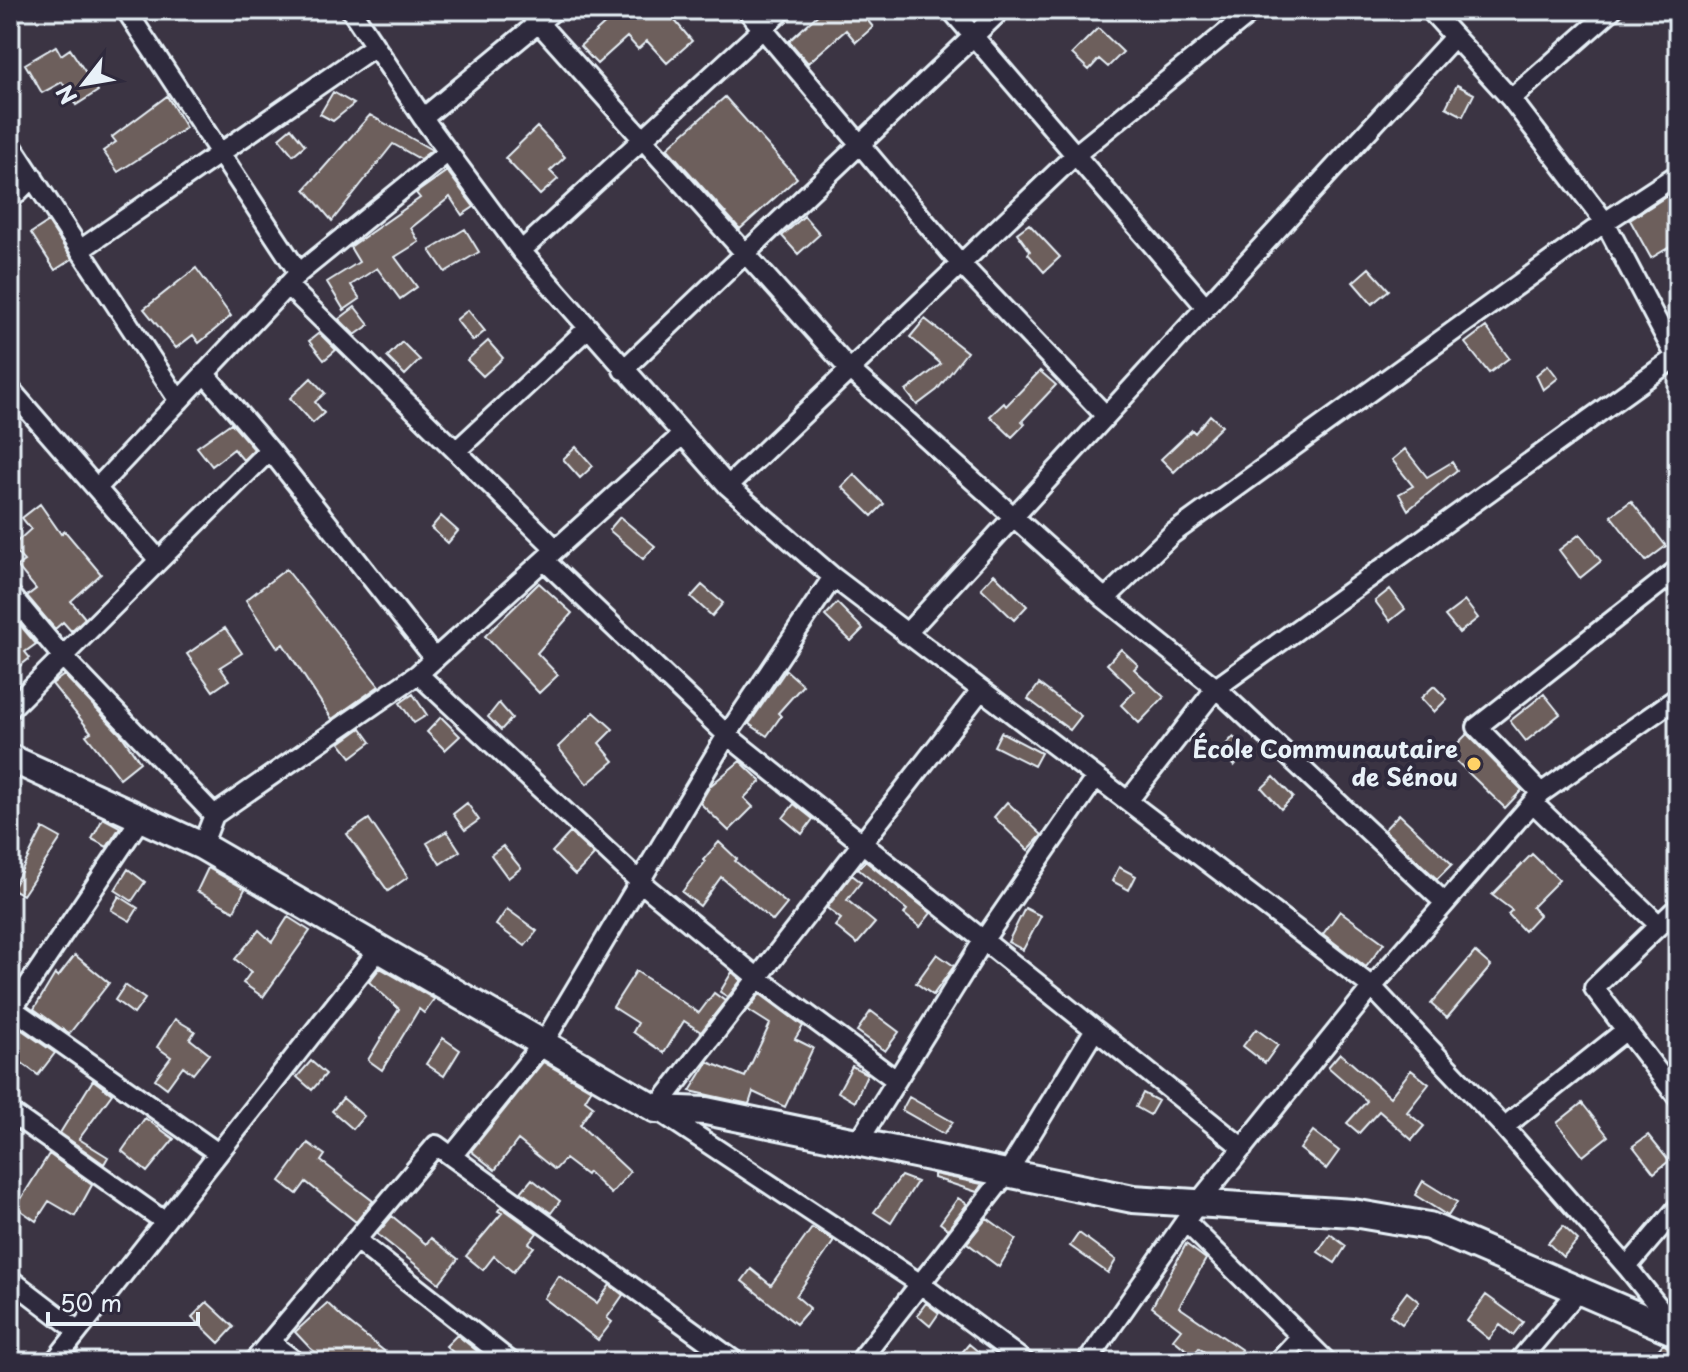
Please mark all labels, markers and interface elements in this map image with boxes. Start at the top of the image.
north arrow [44,44,124,124]
text: N [47,79,84,111]
place label: École Communautaire de Sénou [1193,730,1458,794]
marker: École Communautaire de Sénou [1465,755,1483,773]
scale bar [48,1276,198,1326]
text: 50 m [60,1284,122,1320]

